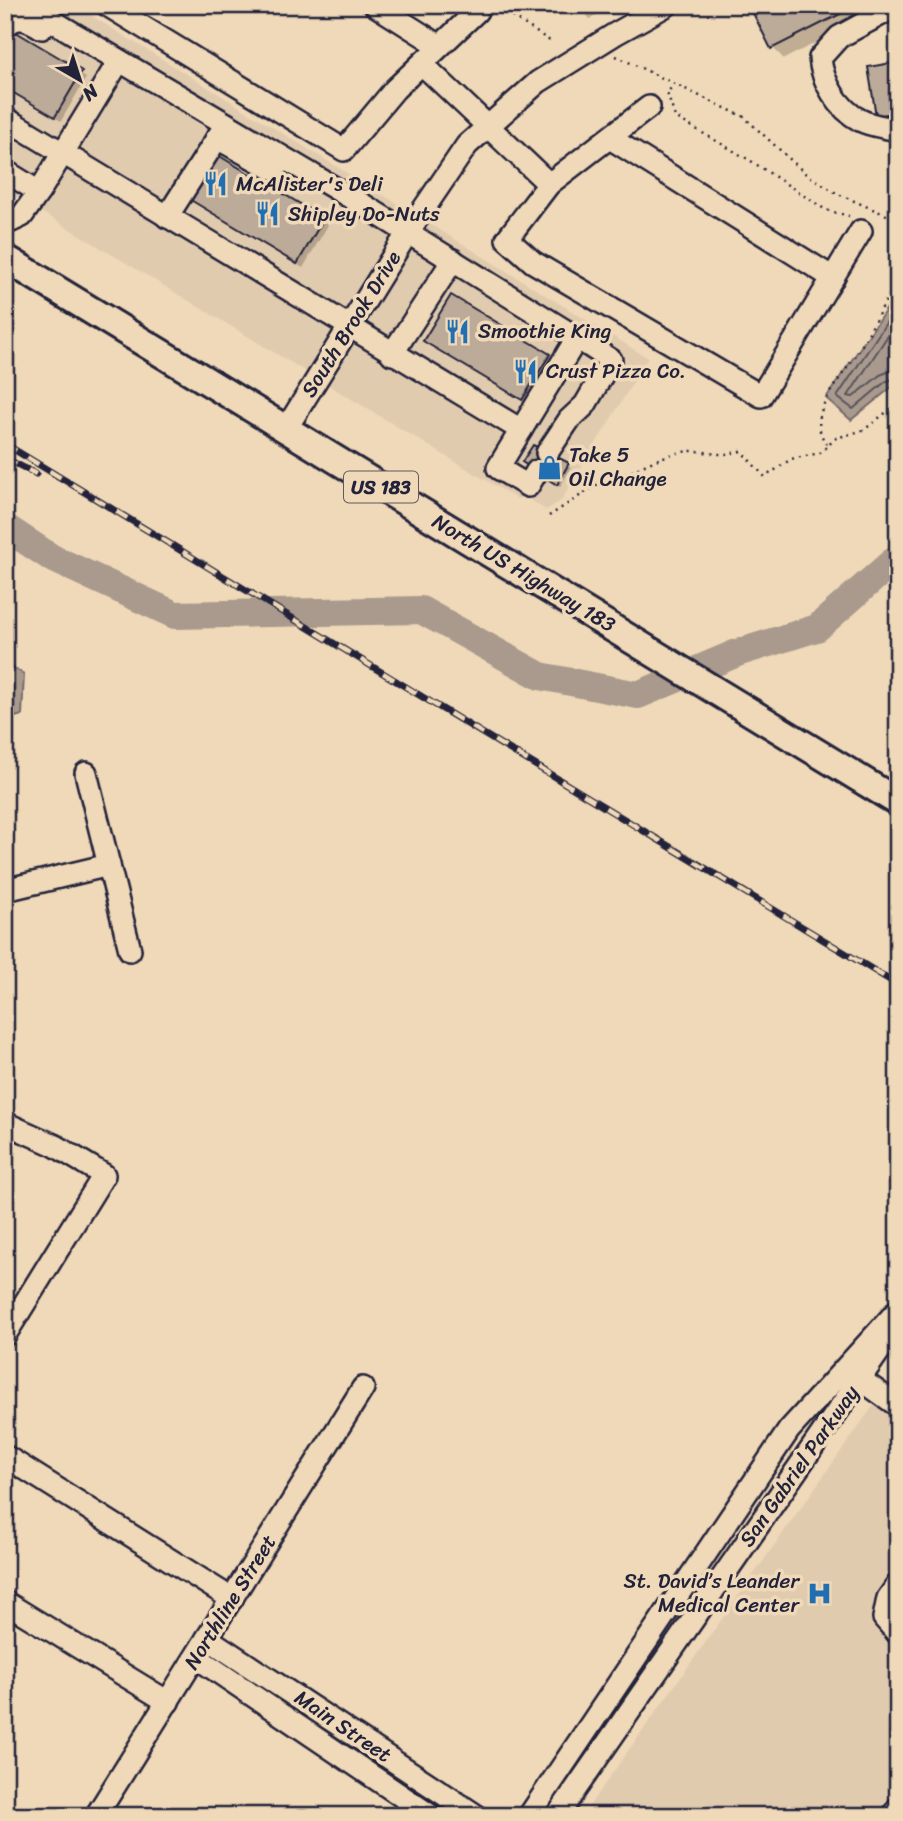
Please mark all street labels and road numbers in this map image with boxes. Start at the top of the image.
street label: South Brook Drive [291,243,411,405]
road number: US 183 [344,472,418,502]
street label: North US Highway 183 [425,503,624,643]
street label: San Gabriel Parkway [729,1377,869,1555]
street label: Northline Street [173,1527,287,1677]
street label: Main Street [286,1679,400,1773]

